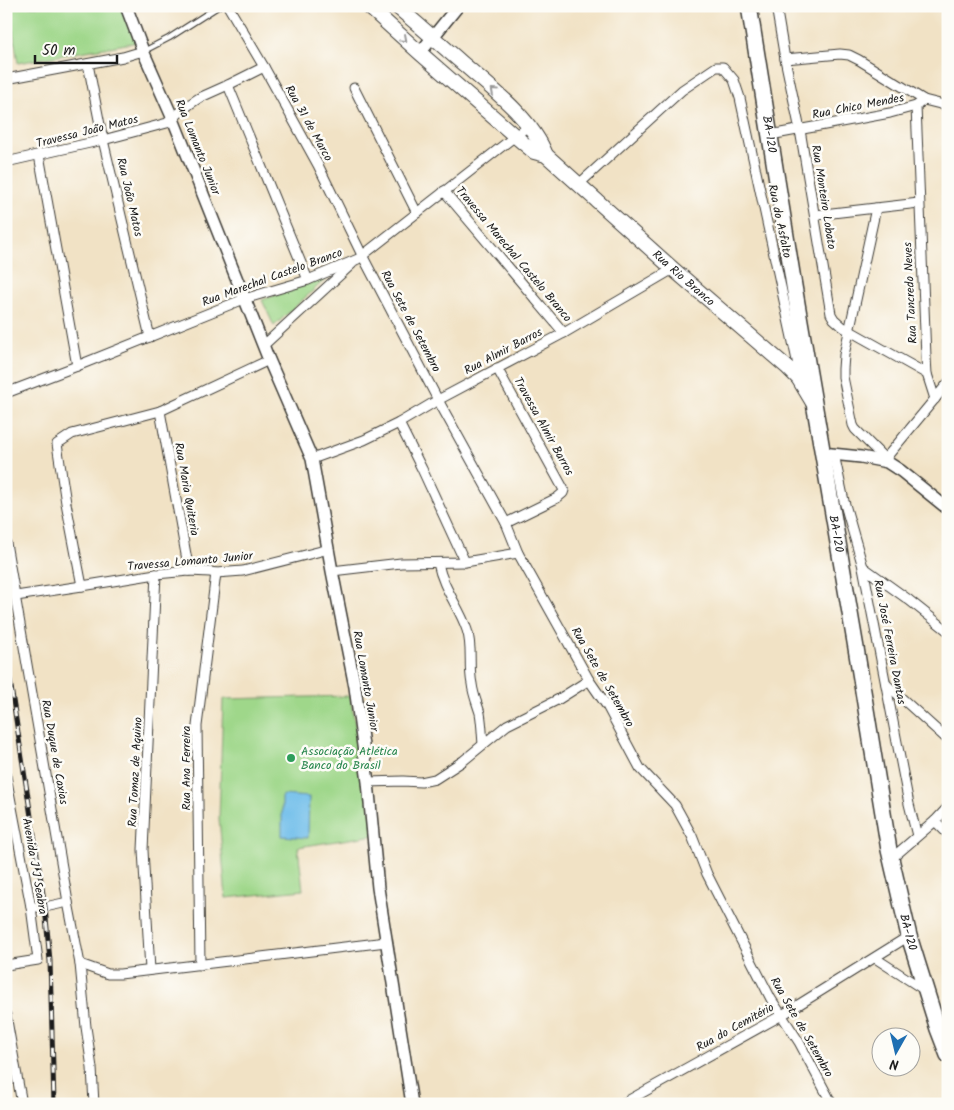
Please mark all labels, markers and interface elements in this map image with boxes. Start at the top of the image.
scale bar [35,32,118,64]
one-way arrow [399,33,408,42]
text: 50 m [42,39,76,63]
street label: Rua 31 de Marco [280,82,337,165]
one-way arrow [491,88,500,97]
street label: Rua Chico Mendes [811,88,906,125]
street label: Rua Lomanto Junior [170,96,226,199]
street label: Travessa João Matos [34,110,140,153]
street label: BA-120 [757,115,781,154]
street label: Rua Monteiro Lobato [806,143,841,251]
street label: Rua João Matos [111,156,148,238]
street label: Travessa Marechal Castelo Branco [451,182,576,326]
street label: Rua do Asfalto [762,182,797,260]
street label: Rua Tancredo Neves [898,242,923,344]
street label: Rua Marechal Castelo Branco [199,243,345,312]
street label: Rua Rio Branco [648,246,719,311]
street label: Rua Sete de Setembro [376,267,446,376]
street label: Rua Almir Barros [461,323,546,380]
street label: Travessa Almir Barros [509,373,579,479]
street label: Rua Maria Quiteria [169,441,204,538]
street label: BA-120 [823,514,848,554]
street label: Travessa Lomanto Junior [127,546,254,576]
street label: Rua José Ferreira Dantas [868,578,911,706]
street label: Rua Sete de Setembro [566,624,639,731]
street label: Rua Lomanto Junior [347,629,384,734]
street label: Rua Duque de Caxias [36,698,73,806]
street label: Rua Tomaz de Aquino [123,717,148,827]
street label: Rua Ana Ferreira [177,725,196,810]
place label: Associação Atlética Banco do Brasil [301,742,398,775]
marker: Associação Atlética Banco do Brasil [285,752,297,764]
street label: Avenida J J Seabra [17,816,52,916]
street label: BA-120 [894,912,922,953]
street label: Rua Sete de Setembro [765,974,838,1081]
street label: Rua do Cemitério [693,998,778,1057]
north arrow [872,1028,922,1078]
text: N [888,1052,900,1075]

